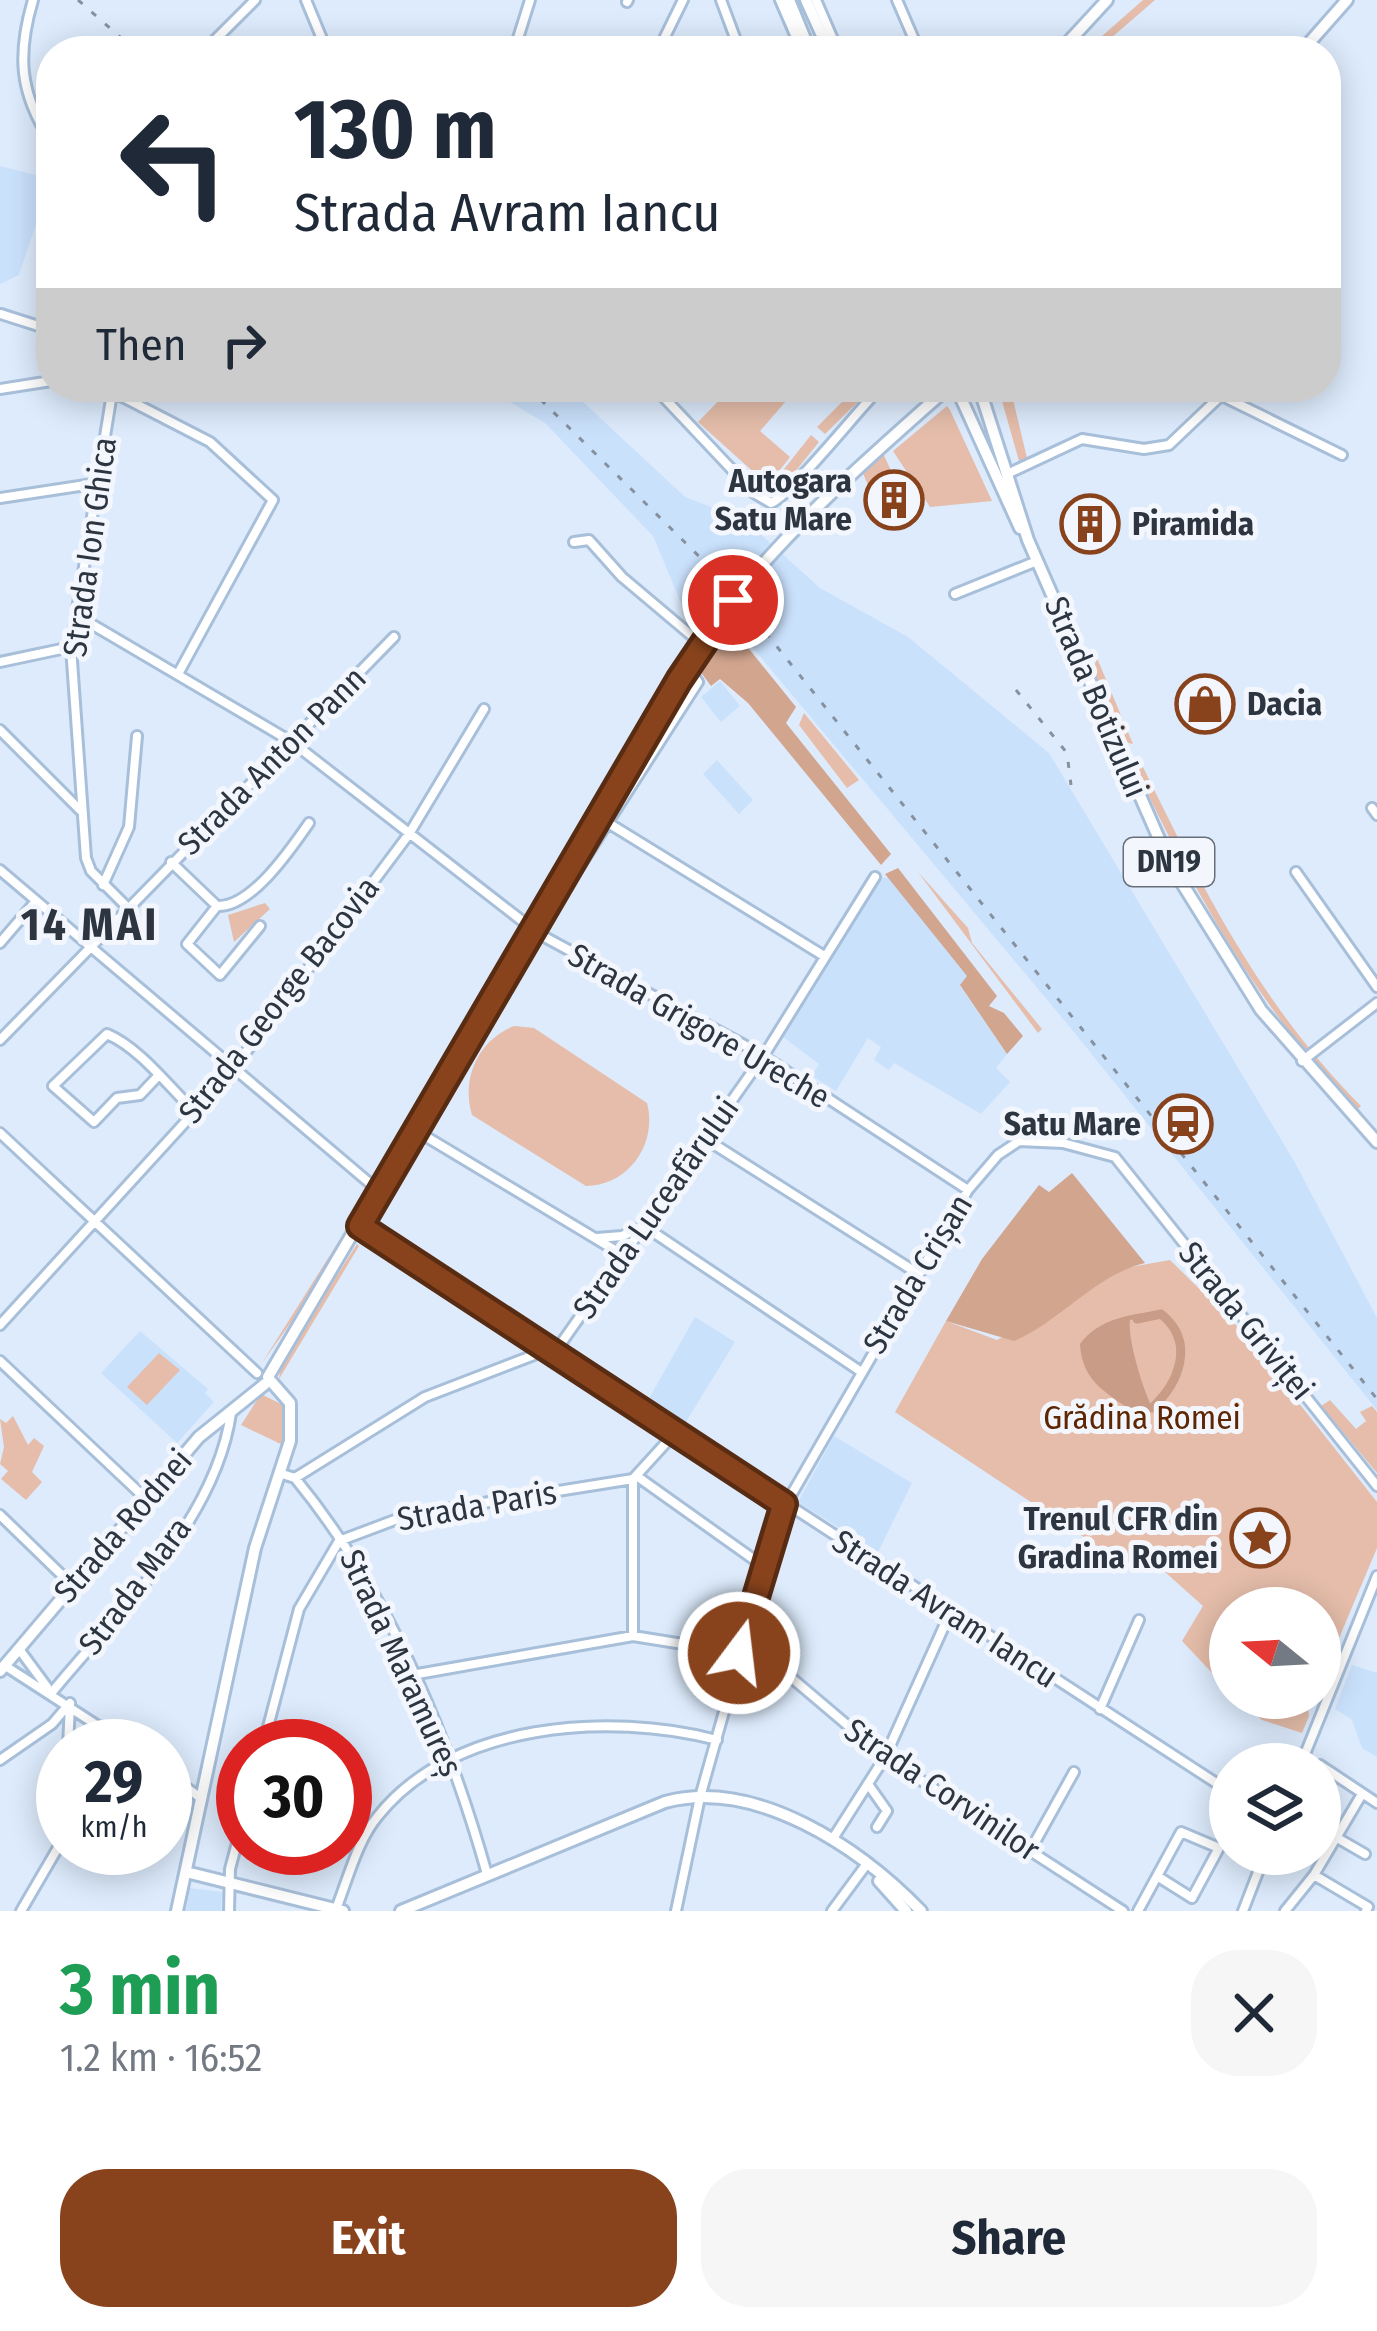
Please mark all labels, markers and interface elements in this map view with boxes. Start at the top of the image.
text: 130 m [294,79,497,180]
icon: left [96,84,252,240]
text: Strada Avram Iancu [294,181,720,245]
icon: right [211,312,277,378]
text: Then [96,318,187,372]
street label: Strada Ion Ghica [55,435,125,659]
place label: Autogara Satu Mare [715,461,852,539]
building icon: Autogara Satu Mare [863,469,925,531]
building icon: Piramida [1059,493,1121,555]
place label: Piramida [1132,504,1254,544]
pin [682,549,784,651]
icon: arrive [700,567,766,633]
street label: Strada Botizului [1036,591,1156,803]
street label: Strada Anton Pann [170,659,374,863]
shop icon: Dacia [1174,673,1236,735]
place label: Dacia [1247,684,1322,724]
road number: DN19 [1124,838,1214,886]
street label: Strada George Bacovia [170,869,388,1131]
district label: 14 MAI [21,898,159,952]
street label: Strada Grigore Ureche [561,935,837,1117]
street label: Strada Luceafărului [565,1090,747,1326]
station icon: Satu Mare [1152,1093,1214,1155]
place label: Satu Mare [1004,1104,1141,1144]
street label: Strada Crișan [855,1187,982,1362]
street label: Strada Griviței [1169,1234,1322,1409]
park label: Grădina Romei [1043,1398,1241,1438]
street label: Strada Rodnei [46,1441,200,1611]
street label: Strada Paris [394,1472,560,1540]
place label: Trenul CFR din Gradina Romei [1018,1499,1218,1577]
place icon: Trenul CFR din Gradina Romei [1229,1507,1291,1569]
street label: Strada Mara [70,1509,200,1663]
street label: Strada Avram Iancu [825,1521,1065,1697]
street label: Strada Maramureș [330,1543,471,1783]
north arrow [1209,1587,1341,1719]
map controls [1209,1587,1341,1875]
position arrow [676,1590,802,1716]
street label: Strada Corvinilor [837,1710,1047,1870]
speed limit sign: 30 [216,1719,372,1875]
button: layers [1209,1743,1341,1875]
text: 29 [85,1746,143,1818]
text: km/h [81,1809,147,1845]
text: 3 min [60,1947,220,2033]
button: close [1191,1950,1317,2076]
text: 1.2 km · 16:52 [60,2035,262,2081]
button: Exit [60,2169,677,2307]
button: Share [701,2169,1317,2307]

